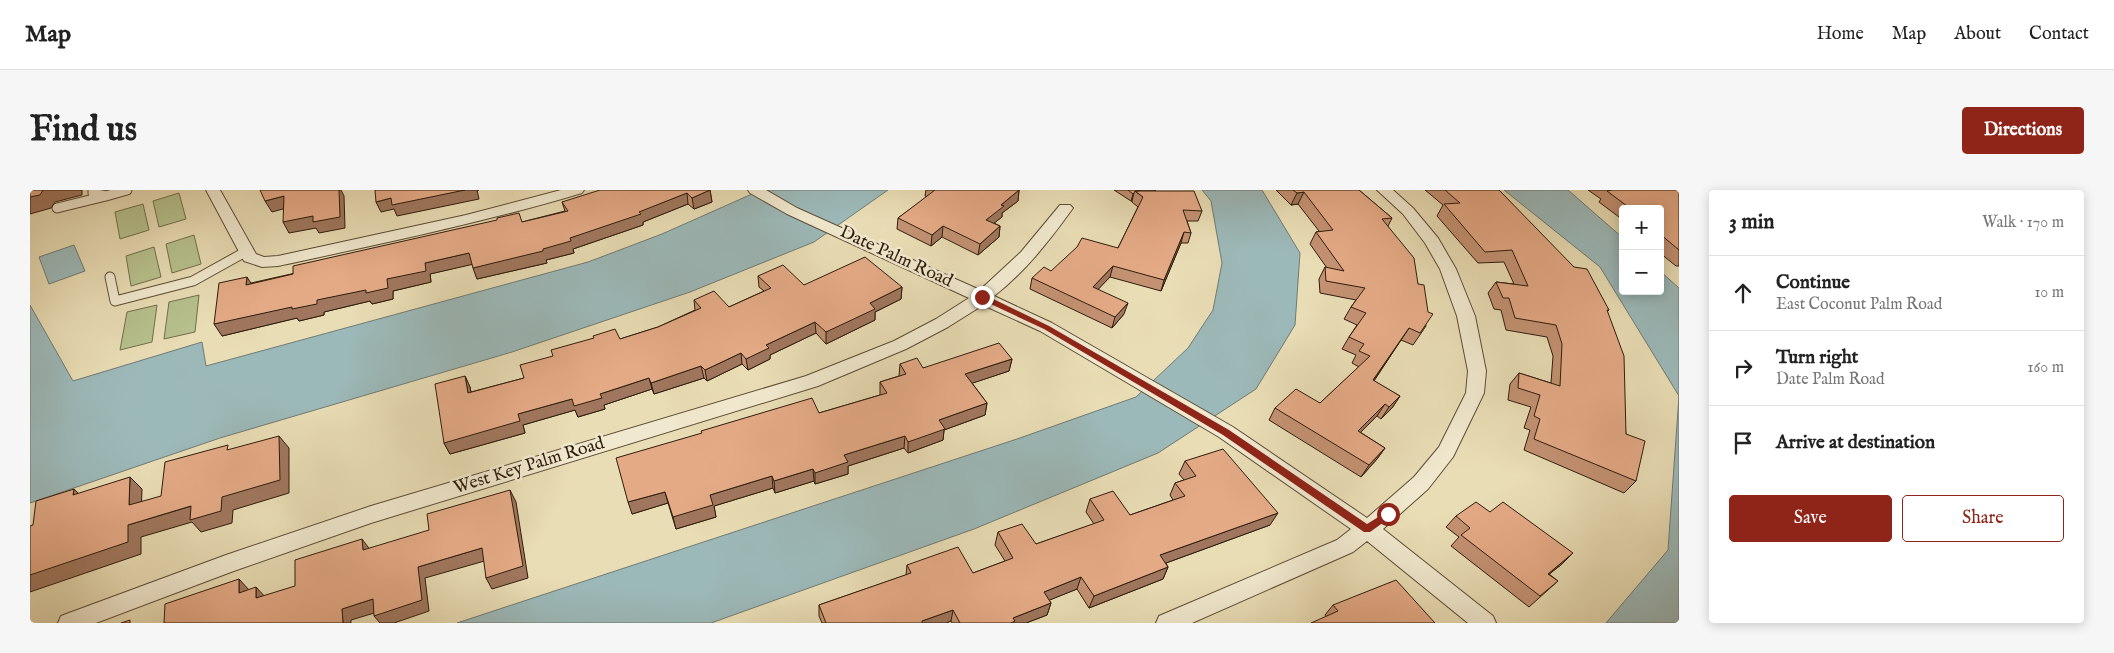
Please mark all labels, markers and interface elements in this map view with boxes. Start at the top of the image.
text: Map [25,19,71,50]
text: Home [1817,23,1864,46]
text: Map [1892,23,1926,46]
text: About [1954,23,2001,46]
text: Contact [2029,23,2089,46]
button: Directions [1962,107,2084,154]
text: Find us [30,108,137,153]
map controls [1619,205,1664,295]
button: + [1619,205,1664,250]
text: 3 min [1729,209,1774,236]
text: Walk · 170 m [1982,213,2064,233]
street label: Date Palm Road [836,221,957,293]
button: − [1619,250,1664,295]
text: Continue [1776,271,1850,295]
icon: ahead [1729,279,1757,307]
text: 10 m [2034,283,2064,303]
route end [971,286,994,309]
text: East Coconut Palm Road [1776,295,1942,315]
text: Turn right [1776,346,1858,370]
icon: right [1729,354,1757,382]
text: 160 m [2028,358,2064,378]
text: Date Palm Road [1776,370,1885,390]
icon: arrive [1729,429,1757,457]
text: Arrive at destination [1776,431,1935,455]
street label: West Key Palm Road [451,432,608,500]
button: Save [1729,495,1892,542]
button: Share [1902,495,2064,542]
route start [1377,503,1400,526]

